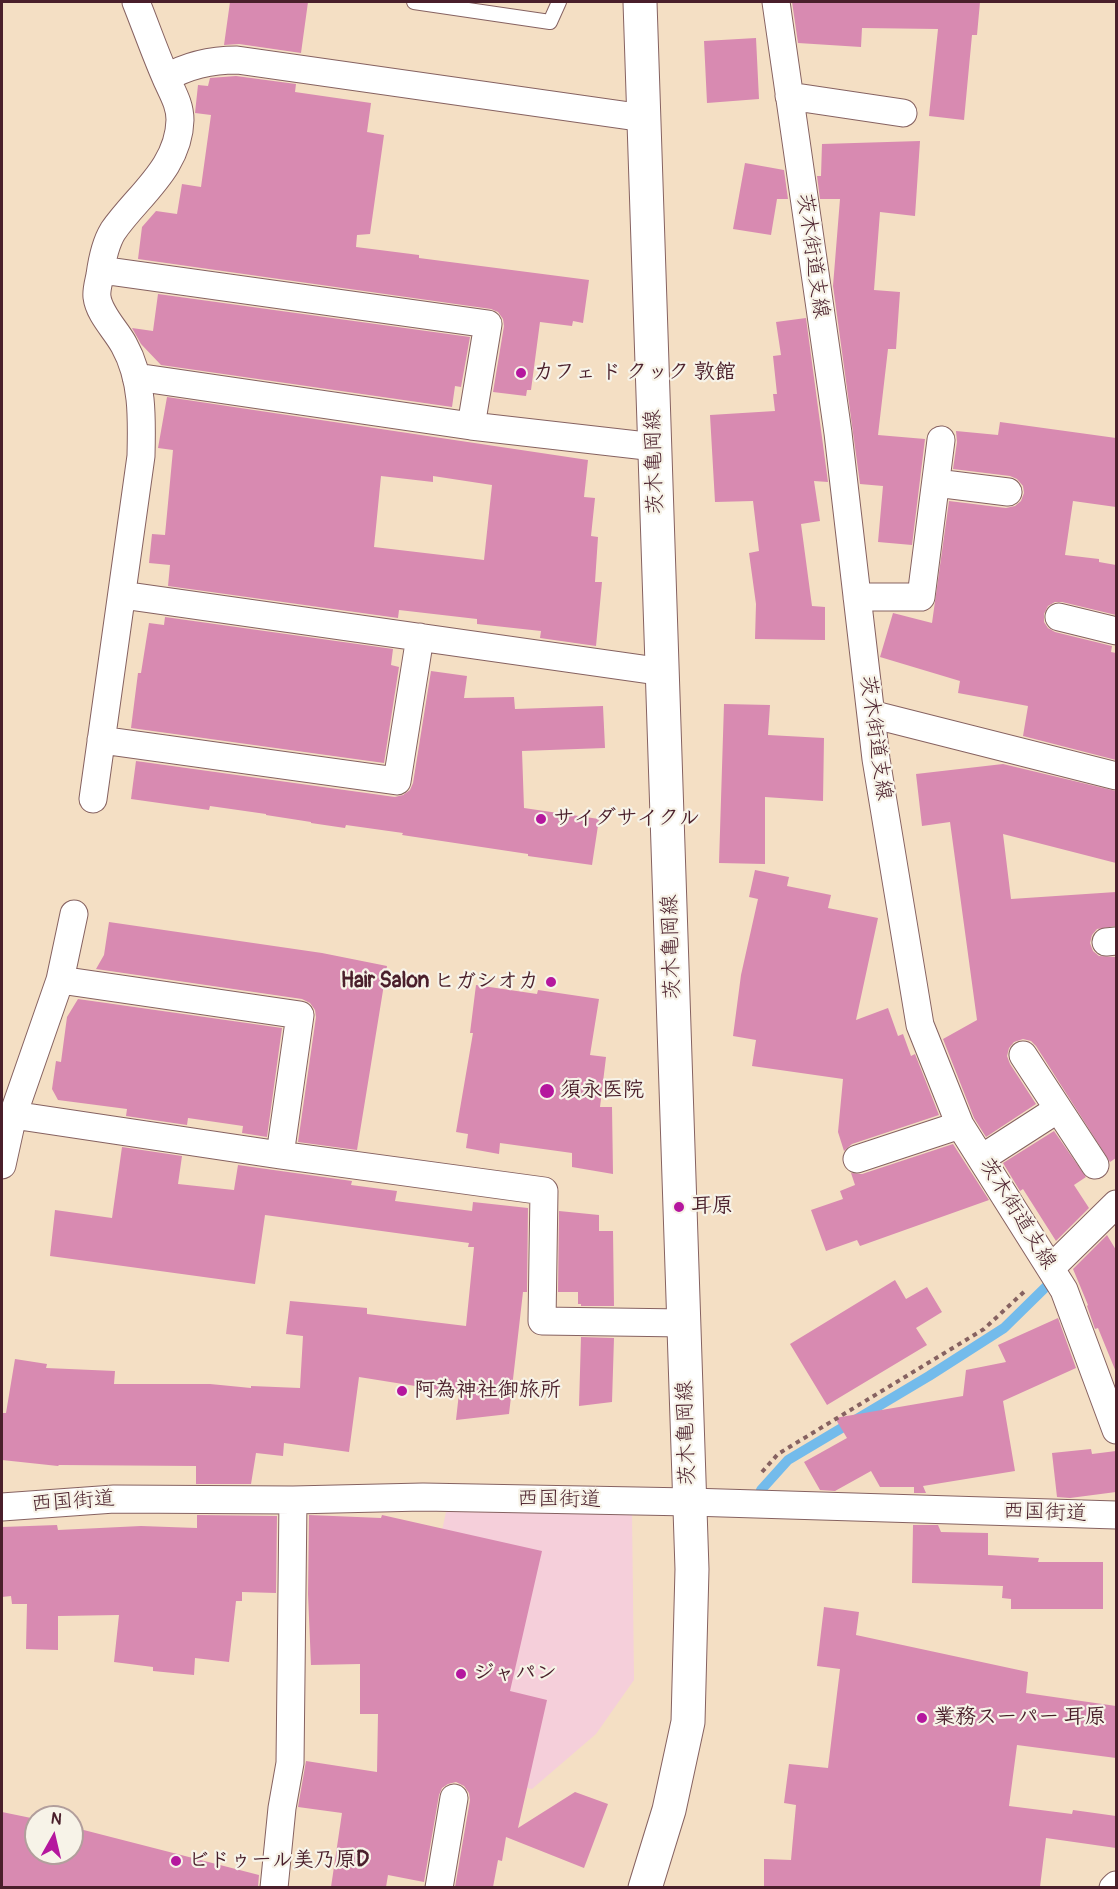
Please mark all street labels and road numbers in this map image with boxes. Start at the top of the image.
street label: 茨木街道支線 [791,192,833,320]
street label: 茨木亀岡線 [641,409,669,515]
street label: 茨木街道支線 [854,674,896,802]
street label: 茨木亀岡線 [658,894,686,1000]
street label: 茨木街道支線 [973,1154,1061,1274]
street label: 茨木亀岡線 [673,1380,701,1486]
street label: 西国街道 [30,1487,116,1517]
street label: 西国街道 [517,1487,601,1513]
street label: 西国街道 [1003,1499,1087,1527]

